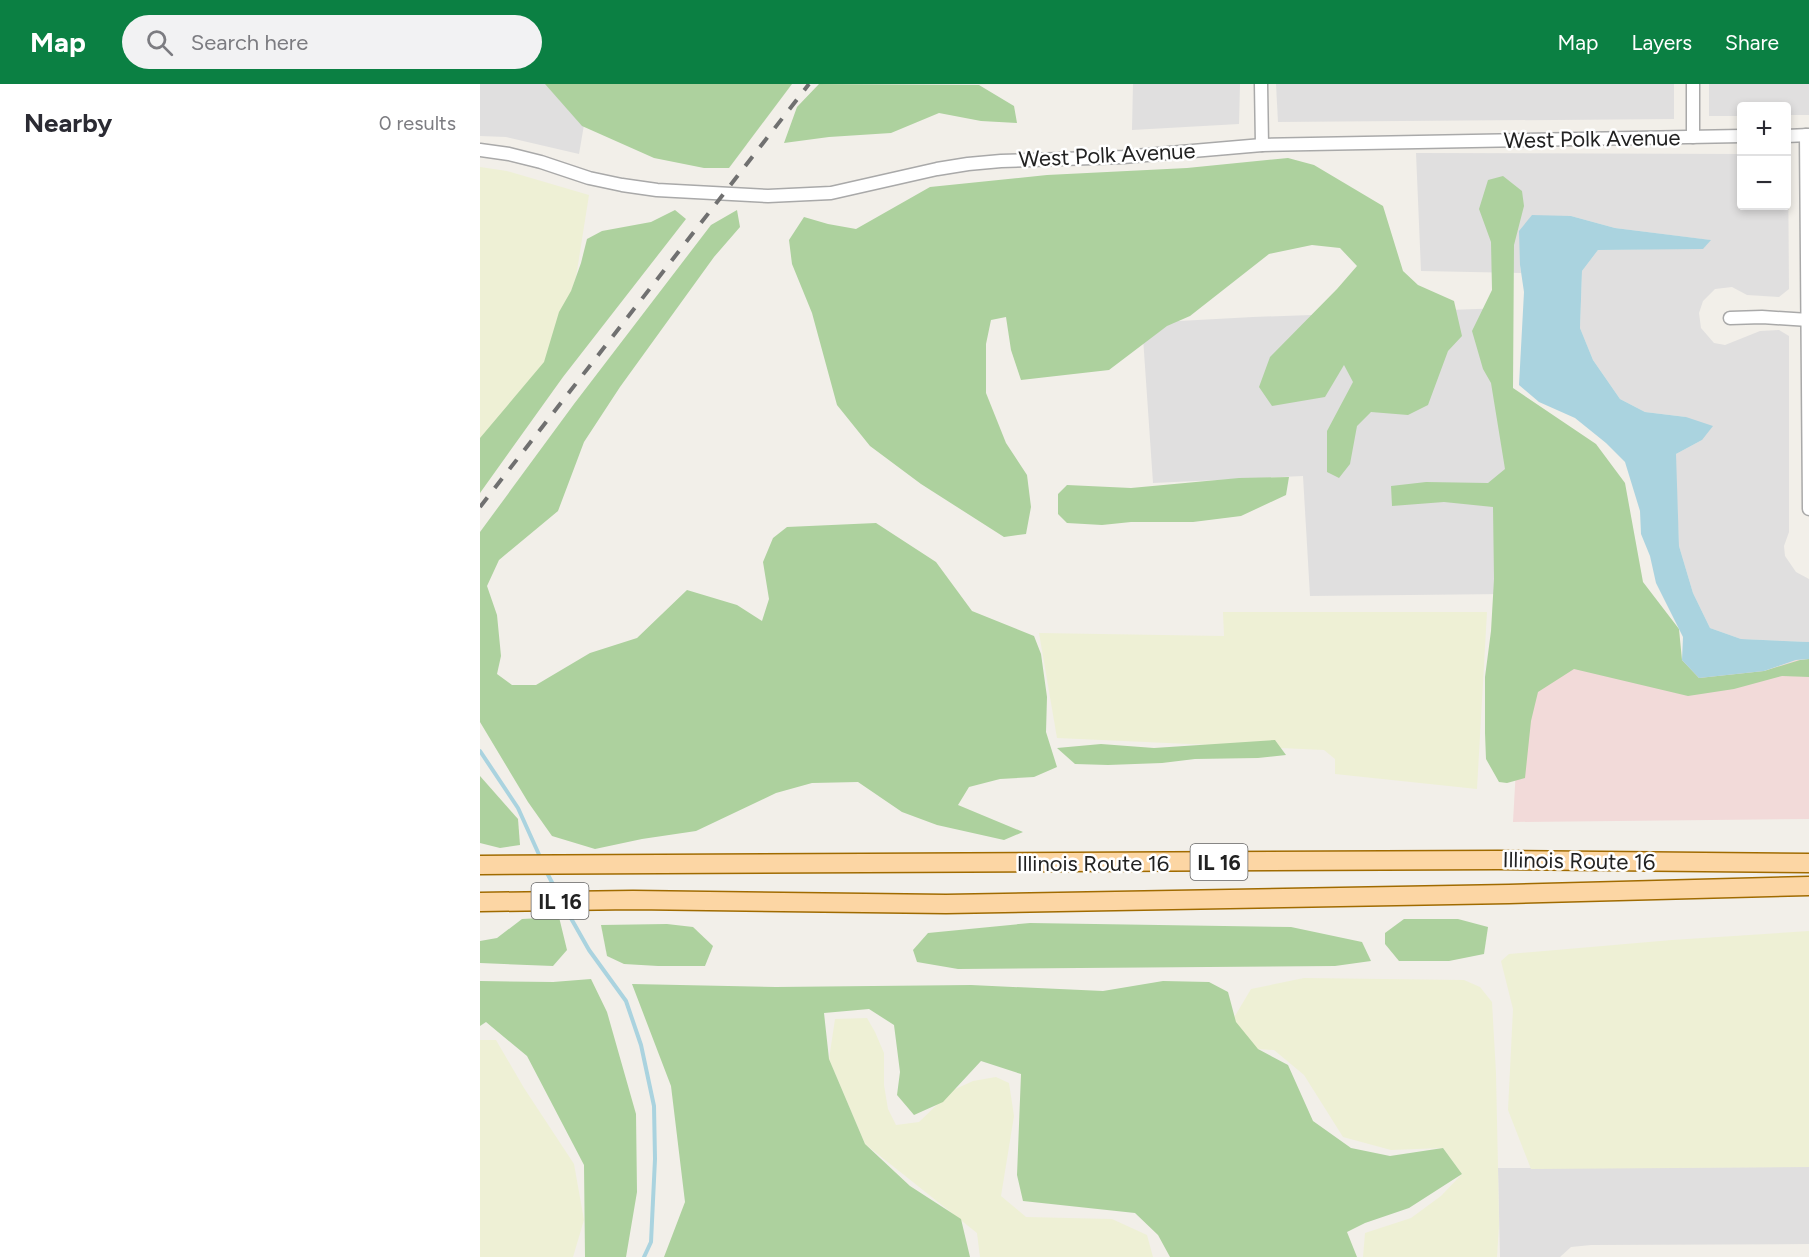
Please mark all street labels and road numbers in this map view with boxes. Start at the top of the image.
street label: West Polk Avenue [1503,124,1681,154]
street label: West Polk Avenue [1018,137,1196,173]
road number: IL 16 [1190,844,1248,880]
street label: Illinois Route 16 [1502,846,1656,876]
street label: Illinois Route 16 [1017,850,1169,877]
road number: IL 16 [532,883,589,919]

